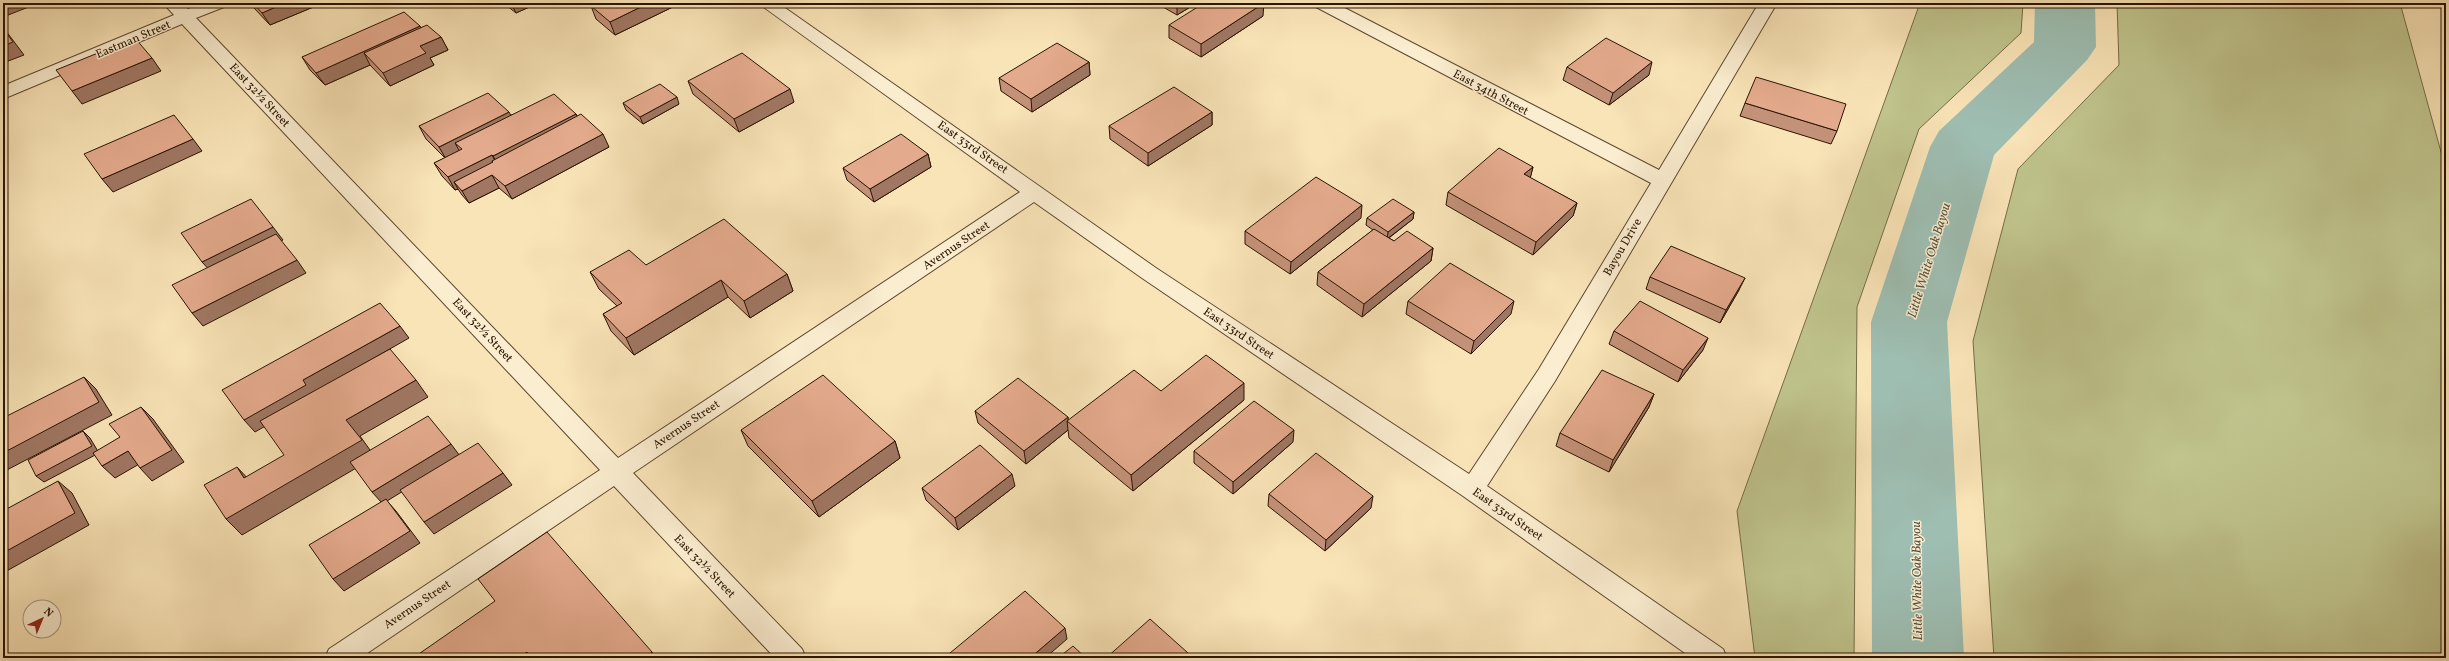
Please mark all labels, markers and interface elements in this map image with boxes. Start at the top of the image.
street label: Eastman Street [93,17,173,63]
street label: East 32½ Street [225,60,293,131]
street label: East 34th Street [1450,66,1531,120]
street label: East 33rd Street [934,118,1011,178]
water label: Little White Oak Bayou [1904,201,1956,320]
street label: Bayou Drive [1600,215,1646,279]
street label: Avernus Street [920,218,993,274]
street label: East 32½ Street [448,295,516,366]
street label: East 33rd Street [1200,304,1277,364]
street label: Avernus Street [650,397,723,453]
street label: East 33rd Street [1469,485,1546,545]
water label: Little White Oak Bayou [1908,521,1928,641]
street label: East 32½ Street [670,531,739,602]
street label: Avernus Street [381,577,454,633]
north arrow [22,599,62,639]
text: N [40,605,56,621]

